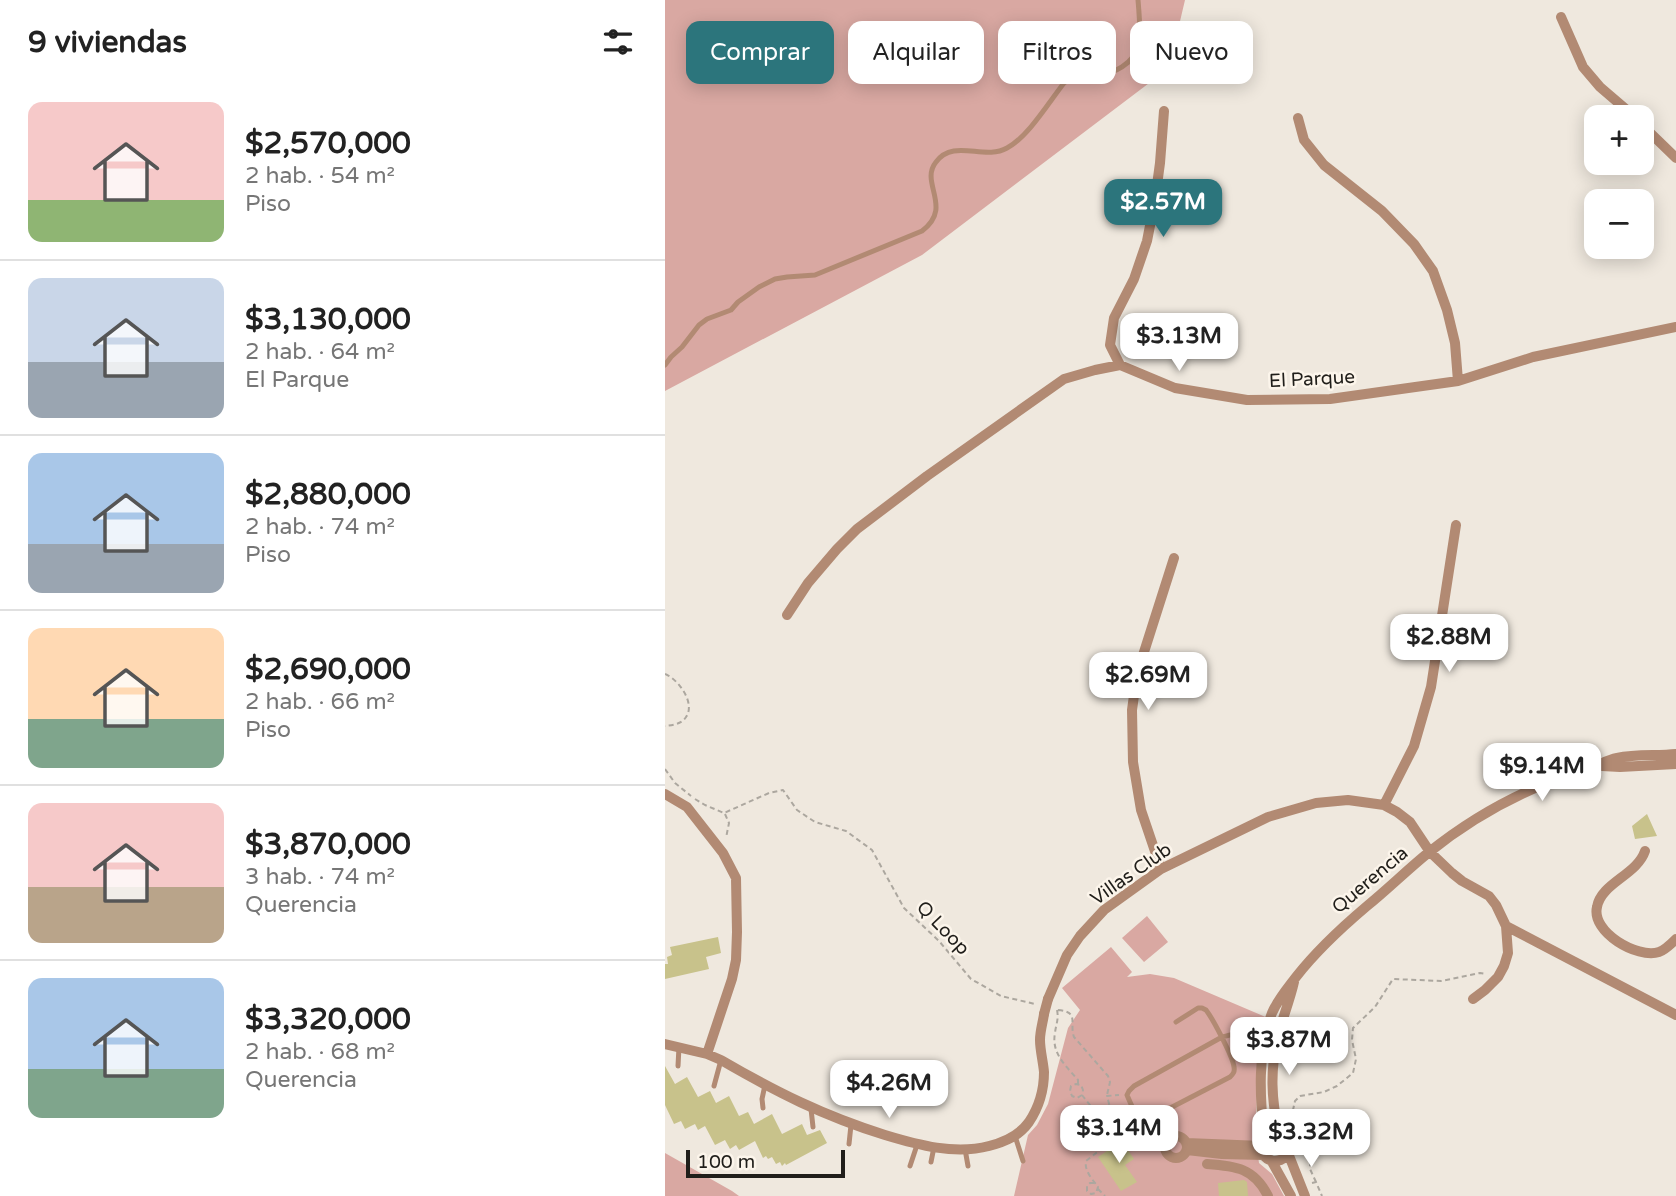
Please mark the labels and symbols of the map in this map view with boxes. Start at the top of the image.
pin: $2.57M [1106,180,1220,239]
pin: $3.13M [1122,314,1236,373]
street label: El Parque [1268,366,1356,392]
pin: $2.88M [1392,614,1506,674]
pin: $2.69M [1091,652,1205,712]
pin: $9.14M [1485,744,1599,803]
street label: Villas Club [1086,838,1176,910]
street label: Querencia [1328,842,1412,918]
street label: Q Loop [912,896,974,960]
pin: $3.87M [1232,1018,1346,1077]
pin: $4.26M [832,1060,946,1120]
pin: $3.14M [1062,1106,1176,1165]
pin: $3.32M [1254,1110,1368,1169]
scale bar [686,1147,845,1179]

